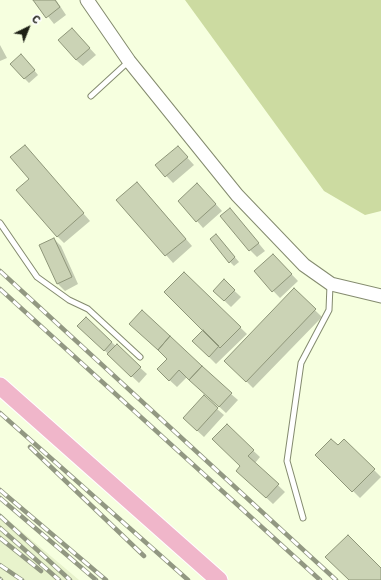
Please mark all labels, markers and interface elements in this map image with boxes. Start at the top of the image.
north arrow [8,8,48,48]
text: С [29,12,44,27]

